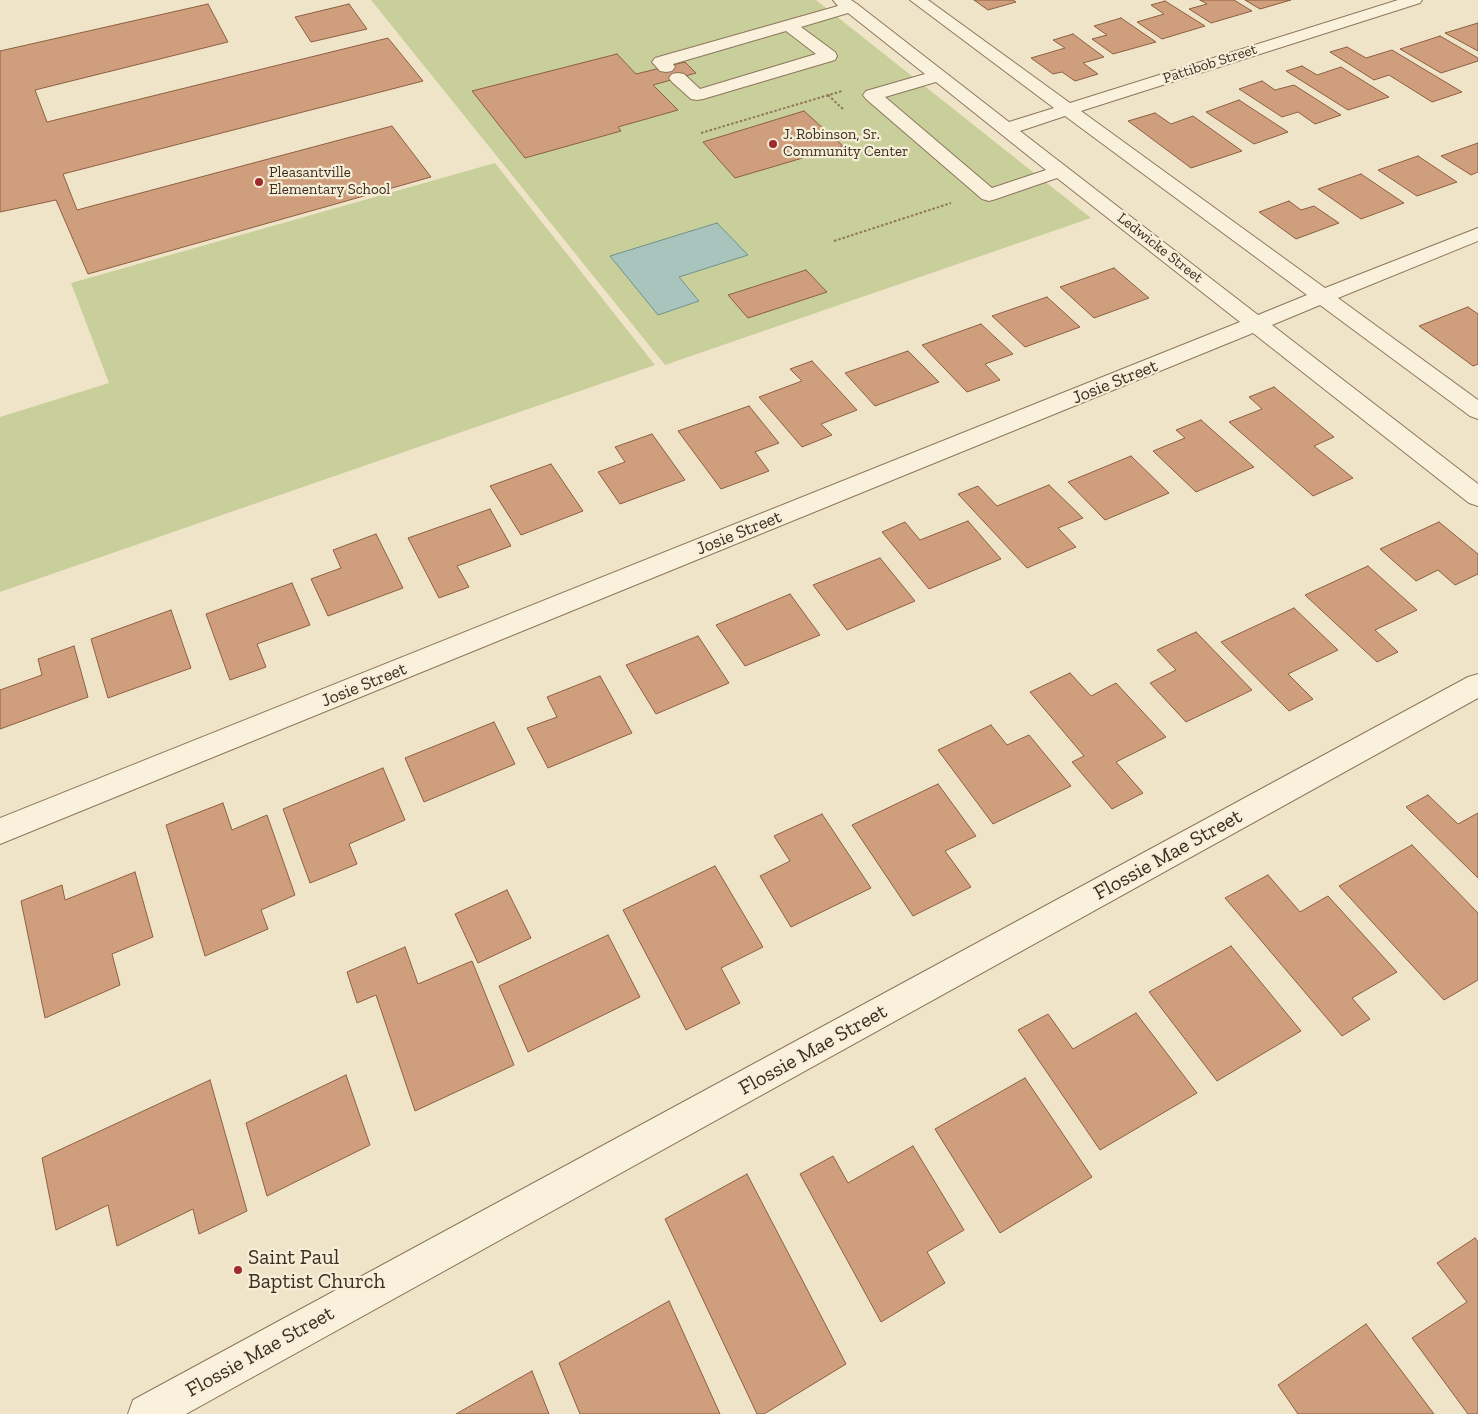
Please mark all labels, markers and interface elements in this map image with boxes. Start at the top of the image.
street label: Pattibob Street [1161,40,1259,88]
place label: J. Robinson, Sr. Community Center [783,126,908,161]
marker: J. Robinson, Sr. Community Center [767,138,779,150]
place label: Pleasantville Elementary School [269,164,390,199]
marker: Pleasantville Elementary School [253,176,265,188]
street label: Ledwicke Street [1114,209,1206,287]
street label: Josie Street [1069,355,1161,409]
street label: Josie Street [693,506,785,560]
street label: Josie Street [318,658,410,712]
street label: Flossie Mae Street [1090,804,1246,906]
street label: Flossie Mae Street [735,999,891,1101]
place label: Saint Paul Baptist Church [248,1245,385,1295]
marker: Saint Paul Baptist Church [232,1264,244,1276]
street label: Flossie Mae Street [182,1301,338,1403]

